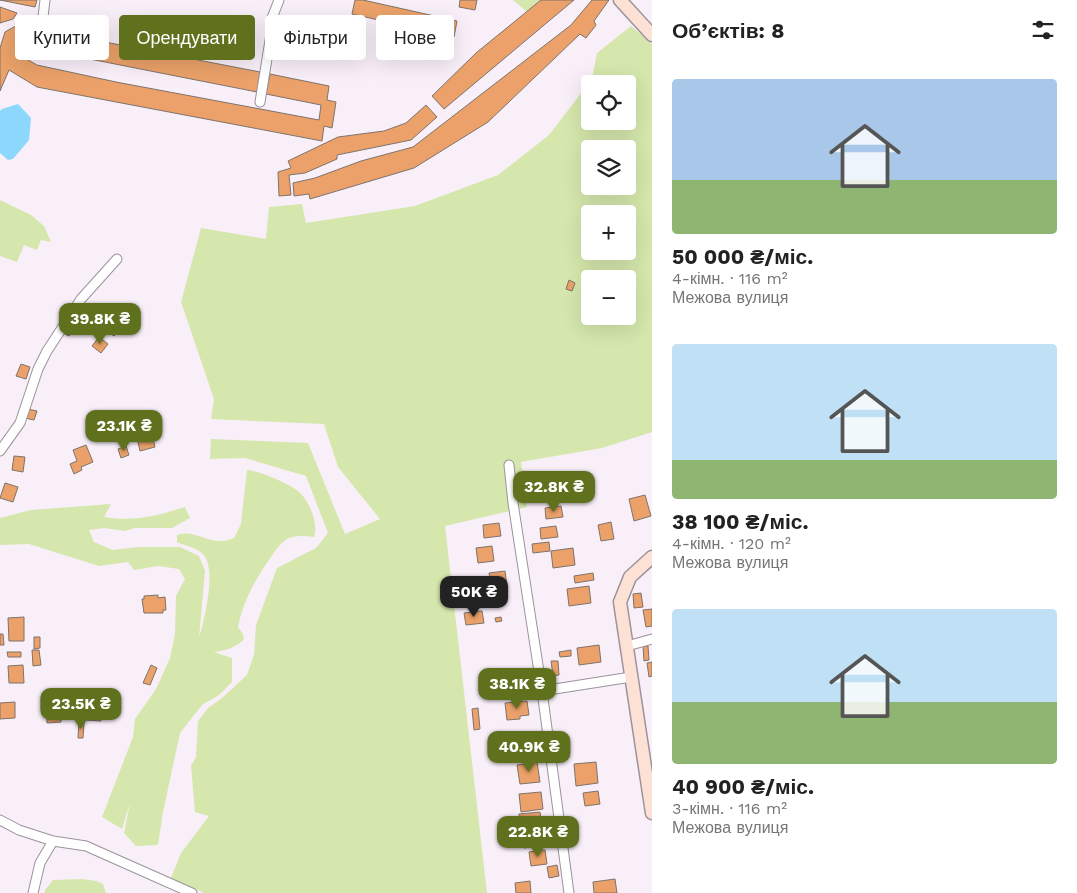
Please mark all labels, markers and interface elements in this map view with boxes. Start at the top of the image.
chip: Купити [15,15,109,60]
chip: Орендувати [119,15,255,60]
chip: Фільтри [265,15,366,60]
chip: Нове [376,15,454,60]
icon: filters [1029,16,1057,44]
text: Об’єктів: 8 [672,18,784,43]
map controls [581,75,636,325]
button: locate [581,75,636,130]
icon: home [820,111,910,201]
button: layers [581,140,636,195]
button: + [581,205,636,260]
text: 50 000 ₴/міс. [672,244,813,269]
text: 4-кімн. · 116 m² [672,269,788,288]
button: − [581,270,636,325]
text: Межова вулиця [672,288,788,307]
pin: 39.8K ₴ [54,302,146,345]
text: 39.8K ₴ [70,309,130,328]
icon: home [820,376,910,466]
pin: 23.1K ₴ [78,410,170,452]
text: 23.1K ₴ [96,416,152,435]
pin: 32.8K ₴ [508,470,600,513]
text: 32.8K ₴ [524,477,584,496]
text: 38 100 ₴/міс. [672,509,809,534]
text: 4-кімн. · 120 m² [672,534,791,553]
text: Межова вулиця [672,553,788,572]
pin: 50K ₴ [439,576,509,618]
text: 50K ₴ [451,582,497,601]
icon: home [820,641,910,731]
pin: 38.1K ₴ [471,668,563,710]
text: 38.1K ₴ [489,674,545,693]
pin: 23.5K ₴ [35,688,127,730]
text: 23.5K ₴ [51,694,111,713]
pin: 40.9K ₴ [483,730,575,773]
text: 40.9K ₴ [498,737,560,756]
text: 40 900 ₴/міс. [672,774,814,799]
text: 3-кімн. · 116 m² [672,799,787,818]
pin: 22.8K ₴ [492,816,584,858]
text: Межова вулиця [672,818,788,837]
text: 22.8K ₴ [508,822,568,841]

